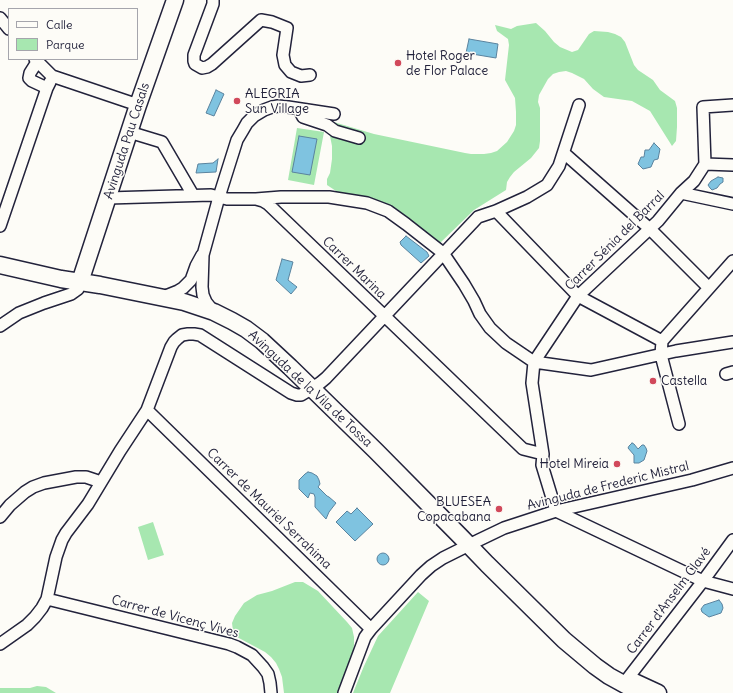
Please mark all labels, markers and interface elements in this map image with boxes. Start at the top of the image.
legend [8,8,138,60]
text: Calle [46,17,73,32]
text: Parque [46,37,85,52]
place label: Hotel Roger de Flor Palace [406,48,488,79]
marker: Hotel Roger de Flor Palace [393,58,403,68]
street label: Avinguda Pau Casals [101,81,153,201]
place label: ALEGRIA Sun Village [245,86,309,117]
marker: ALEGRIA Sun Village [232,96,242,106]
street label: Carrer Sénia del Barral [562,188,668,294]
street label: Carrer Marina [319,234,389,302]
street label: Avinguda de la Vila de Tossa [245,327,375,451]
place label: Castella [661,373,707,389]
marker: Castella [648,376,658,386]
street label: Carrer de Mauriel Serrahima [203,445,335,573]
place label: Hotel Mireia [540,456,609,472]
street label: Avinguda de Frederic Mistral [526,458,690,514]
marker: Hotel Mireia [612,459,622,469]
place label: BLUESEA Copacabana [417,494,491,525]
marker: BLUESEA Copacabana [494,504,504,514]
street label: Carrer d'Anselm Clavé [624,545,714,657]
street label: Carrer de Vicenç Vives [110,592,240,642]

